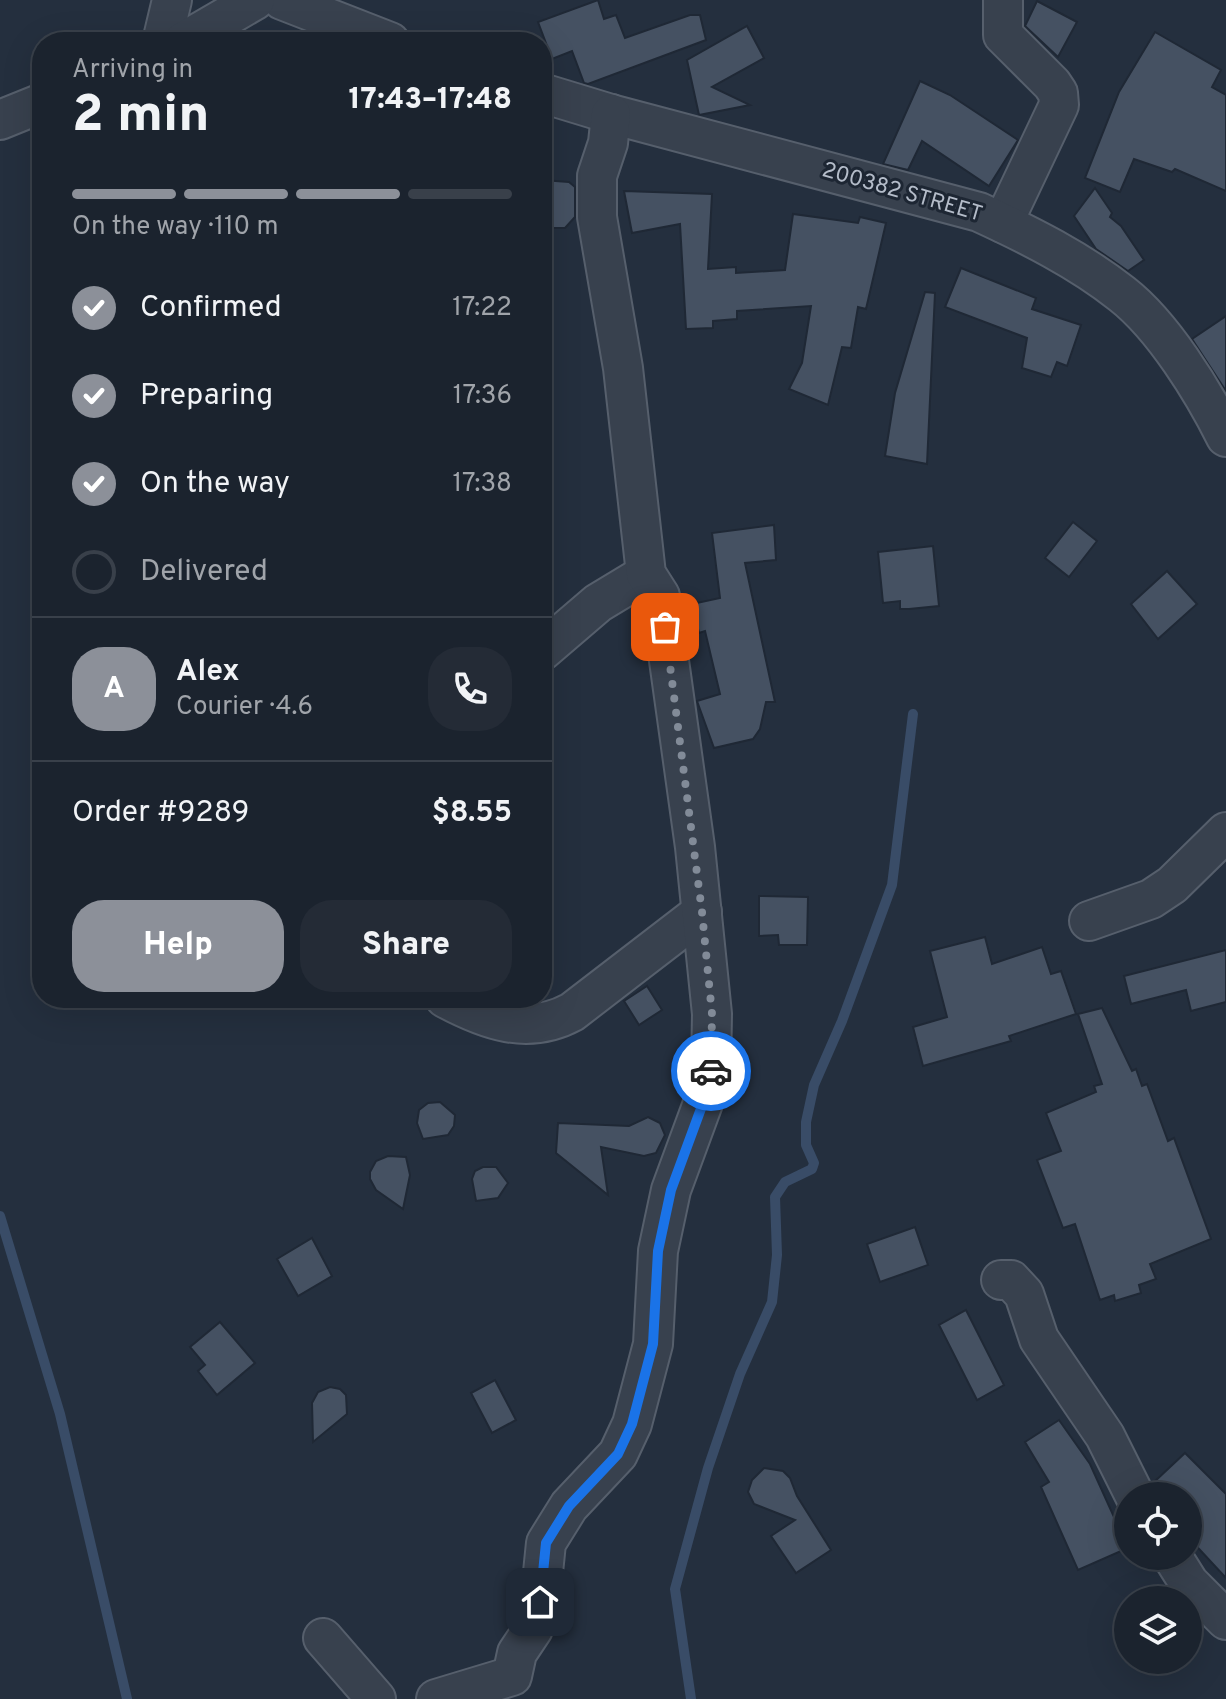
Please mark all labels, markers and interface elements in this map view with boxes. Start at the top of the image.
text: Arriving in [72,54,193,87]
text: 17:43–17:48 [348,82,512,119]
text: 2 min [72,84,210,150]
street label: 200382 STREET [819,157,985,229]
text: On the way · 110 m [72,211,278,244]
icon: check [72,286,116,330]
text: Confirmed [140,290,282,327]
text: 17:22 [452,292,512,325]
icon: check [72,374,116,418]
text: Preparing [140,378,273,415]
text: 17:36 [453,380,512,413]
icon: check [72,462,116,506]
text: On the way [140,466,290,503]
text: 17:38 [452,468,512,501]
text: Delivered [140,554,268,591]
pin [631,593,699,661]
icon: bag [643,605,687,649]
button: phone [428,647,512,731]
text: Alex [176,654,240,691]
text: A [103,671,125,708]
text: Courier · 4.6 [176,691,313,724]
text: Order #9289 [72,795,249,832]
text: $8.55 [432,795,512,832]
button: Help [72,900,284,992]
button: Share [300,900,512,992]
courier [671,1031,751,1111]
icon: car [689,1049,733,1093]
map controls [1114,1482,1202,1674]
button: locate [1114,1482,1202,1570]
pin [506,1568,574,1636]
icon: home [518,1580,562,1624]
button: layers [1114,1586,1202,1674]

